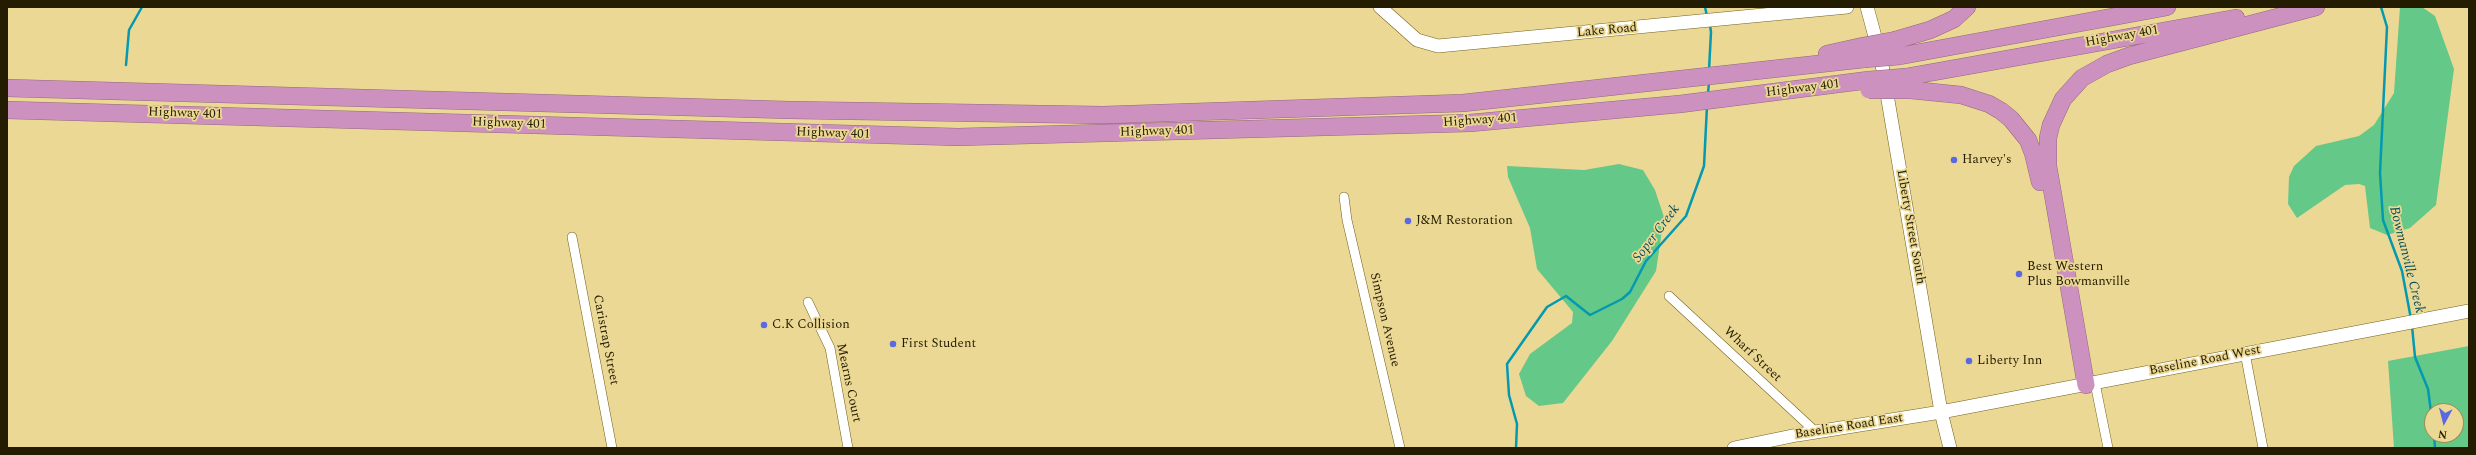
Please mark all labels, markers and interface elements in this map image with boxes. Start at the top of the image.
street label: Lake Road [1576,21,1638,41]
street label: Highway 401 [2084,23,2160,51]
street label: Highway 401 [1765,77,1841,101]
street label: Highway 401 [148,105,222,123]
street label: Highway 401 [1443,111,1517,131]
street label: Highway 401 [472,115,546,133]
street label: Highway 401 [1120,123,1194,141]
street label: Highway 401 [796,125,870,143]
place label: Harvey's [1962,152,2012,168]
marker: Harvey's [1949,155,1959,165]
street label: Liberty Street South [1892,168,1928,286]
water label: Soper Creek [1630,202,1684,266]
water label: Bowmanville Creek [2385,205,2427,315]
place label: J&M Restoration [1416,213,1513,229]
marker: J&M Restoration [1403,216,1413,226]
place label: Best Western Plus Bowmanville [2027,259,2130,290]
marker: Best Western Plus Bowmanville [2014,269,2024,279]
street label: Simpson Avenue [1366,272,1402,368]
street label: Caristrap Street [589,294,621,386]
place label: C.K Collision [772,317,850,333]
marker: C.K Collision [759,320,769,330]
street label: Wharf Street [1720,324,1784,386]
place label: First Student [901,336,976,352]
marker: First Student [888,339,898,349]
street label: Mearns Court [832,342,864,424]
street label: Baseline Road West [2148,343,2262,379]
place label: Liberty Inn [1977,353,2042,369]
marker: Liberty Inn [1964,356,1974,366]
north arrow [2424,403,2464,443]
street label: Baseline Road East [1794,411,1904,443]
text: N [2437,425,2448,443]

